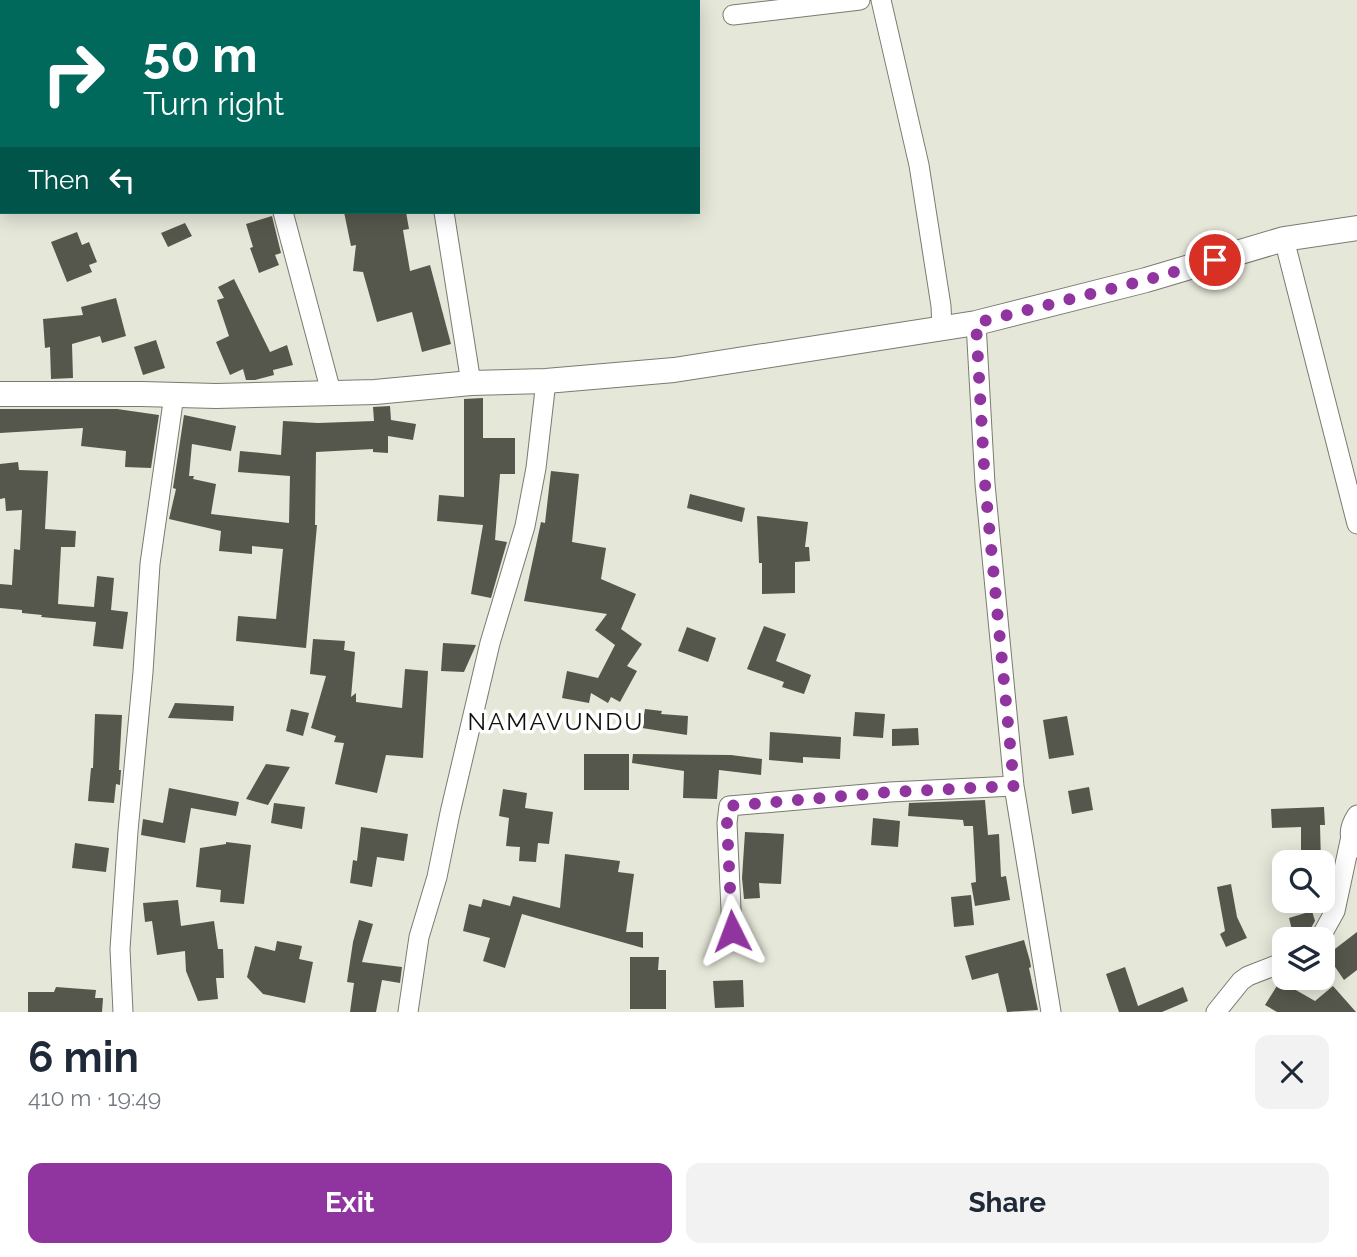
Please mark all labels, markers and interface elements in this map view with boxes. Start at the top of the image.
text: 50 m [143,26,258,83]
icon: right [28,28,119,119]
text: Turn right [143,85,284,122]
icon: left [103,161,141,199]
text: Then [28,165,89,195]
pin [1185,230,1245,290]
icon: arrive [1196,241,1234,279]
district label: NAMAVUNDU [468,707,644,736]
map controls [1272,850,1335,990]
button: search [1272,850,1335,913]
position arrow [695,894,769,968]
button: layers [1272,927,1335,990]
text: 6 min [28,1033,139,1082]
button: close [1255,1035,1329,1109]
text: 410 m · 19:49 [28,1084,161,1111]
button: Exit [28,1163,672,1243]
button: Share [686,1163,1329,1243]

